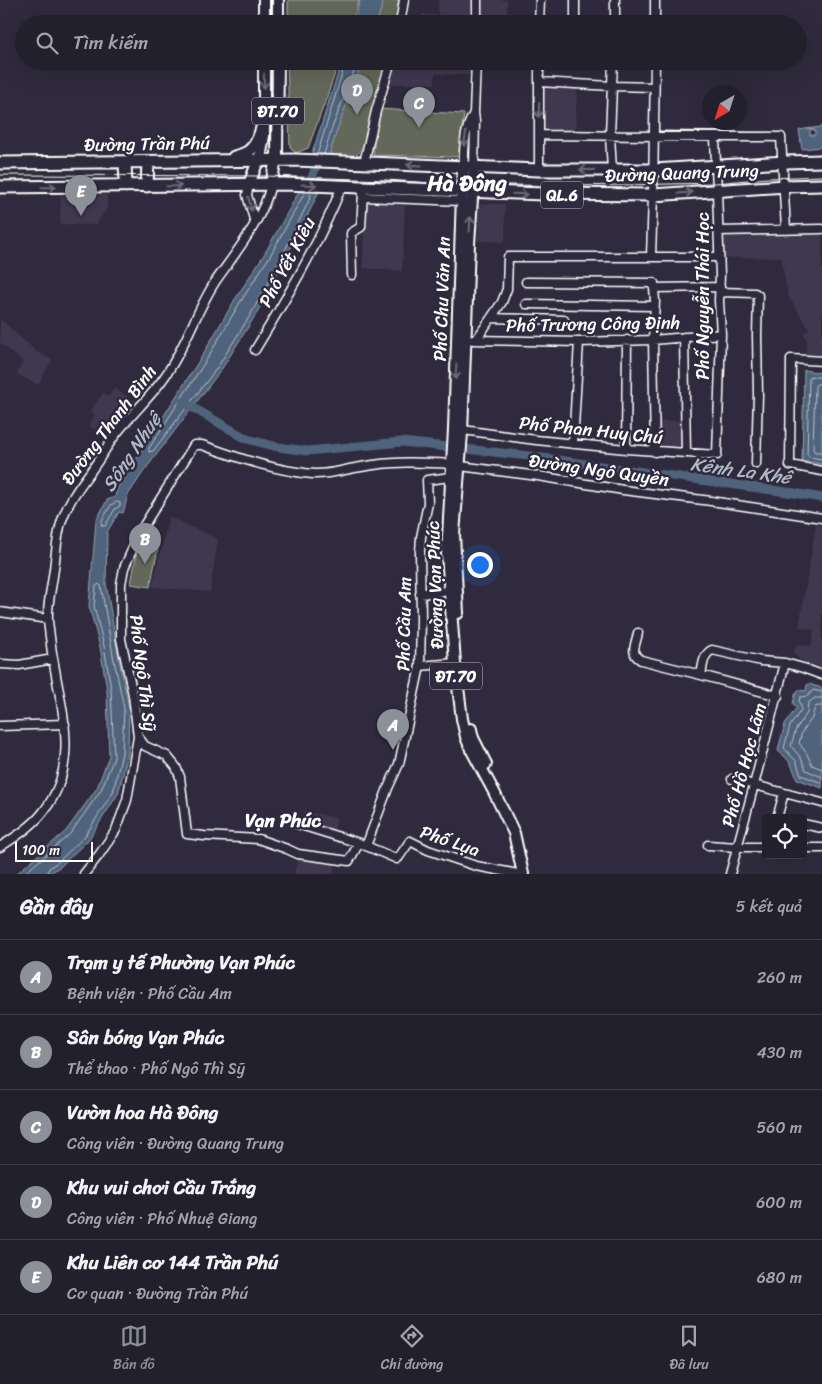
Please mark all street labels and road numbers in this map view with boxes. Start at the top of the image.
road number: ĐT.70 [252,98,304,124]
street label: Đường Trần Phú [84,127,211,161]
street label: Đường Quang Trung [605,154,759,192]
road number: QL.6 [541,182,583,208]
street label: Phố Yết Kiêu [250,211,324,313]
street label: Phố Nguyễn Thái Học [687,212,719,380]
street label: Phố Chu Văn An [424,236,460,362]
street label: Phố Trương Công Định [506,306,680,342]
street label: Đường Thanh Bình [53,358,165,492]
street label: Phố Phan Huy Chú [518,407,665,453]
street label: Đường Ngô Quyền [527,444,671,496]
street label: Đường Vạn Phúc [417,521,453,649]
street label: Phố Cầu Am [387,576,421,671]
street label: Phố Ngô Thì Sỹ [120,613,166,734]
road number: ĐT.70 [430,662,482,689]
street label: Phố Hồ Học Lãm [712,699,776,831]
street label: Phố Lụa [416,816,484,866]

